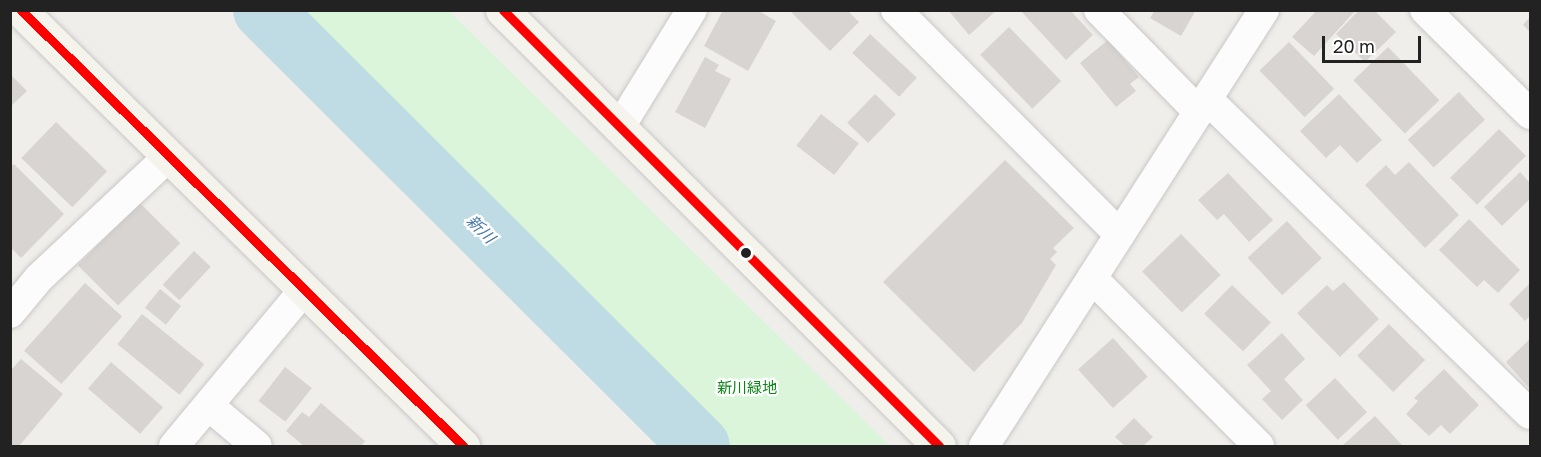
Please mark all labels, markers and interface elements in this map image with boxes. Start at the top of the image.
scale bar [1325,24,1424,62]
text: 20 m [1333,35,1375,57]
water label: 新川 [463,211,499,247]
unlabelled marker [740,247,752,259]
park label: 新川緑地 [717,379,777,397]

